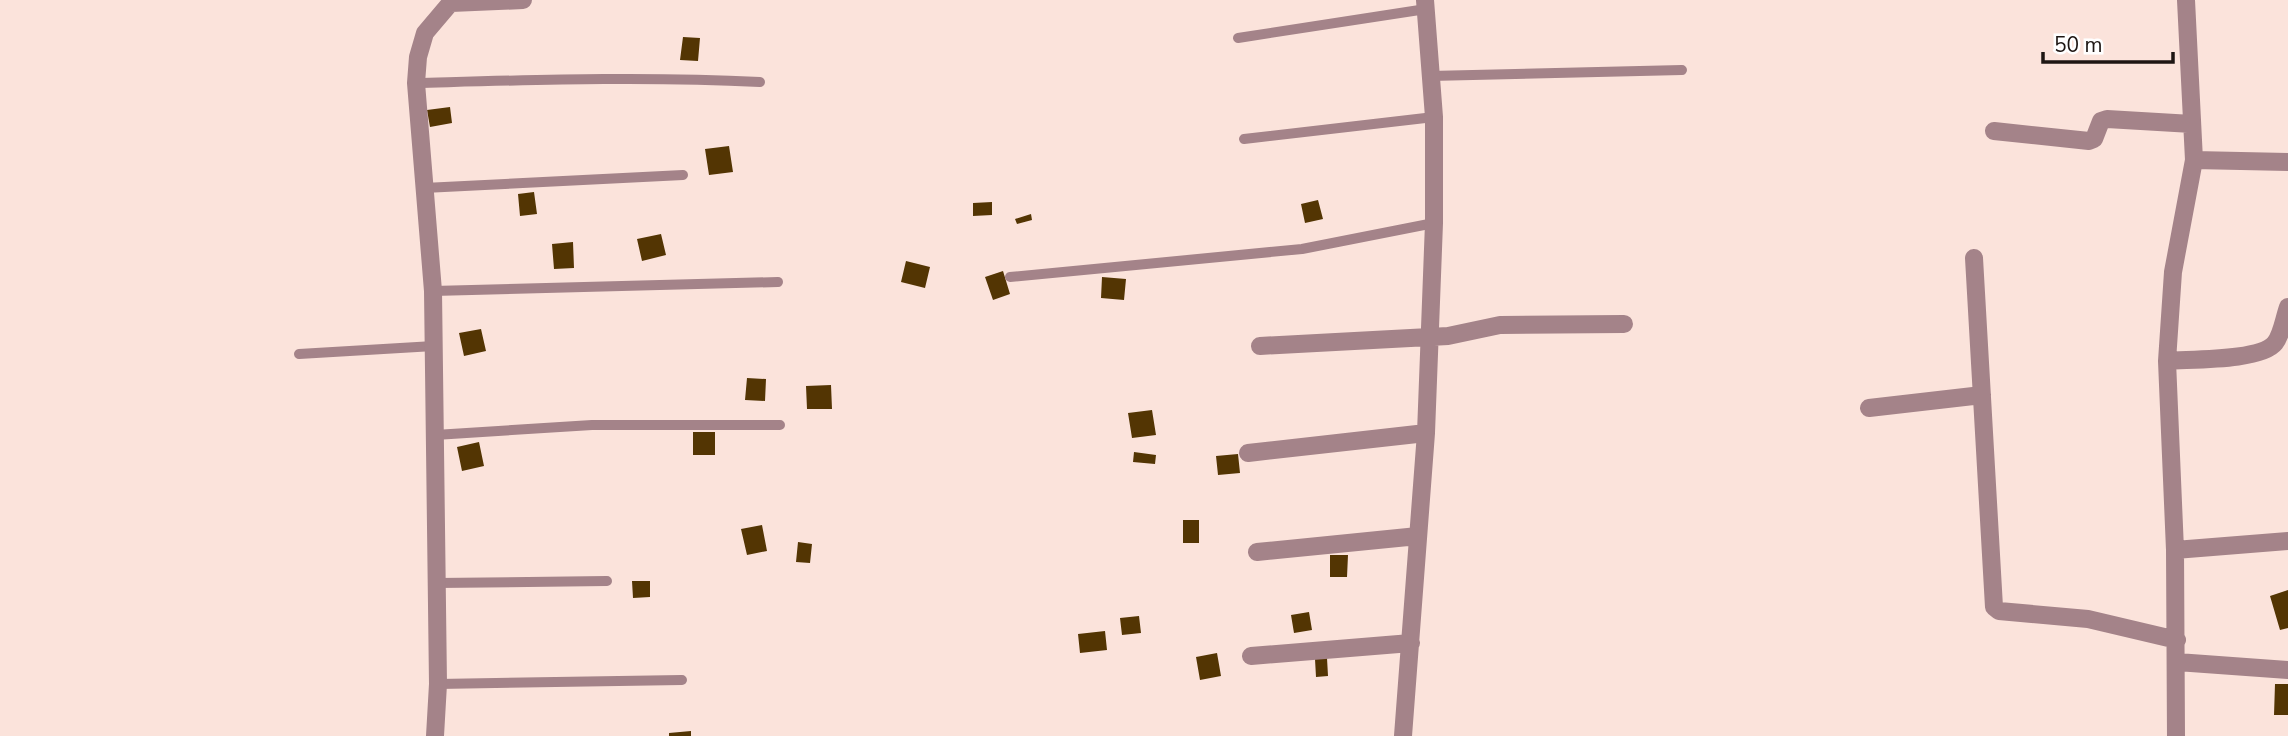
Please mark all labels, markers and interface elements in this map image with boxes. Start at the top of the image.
scale bar [2043,21,2172,65]
text: 50 m [2054,31,2103,59]

